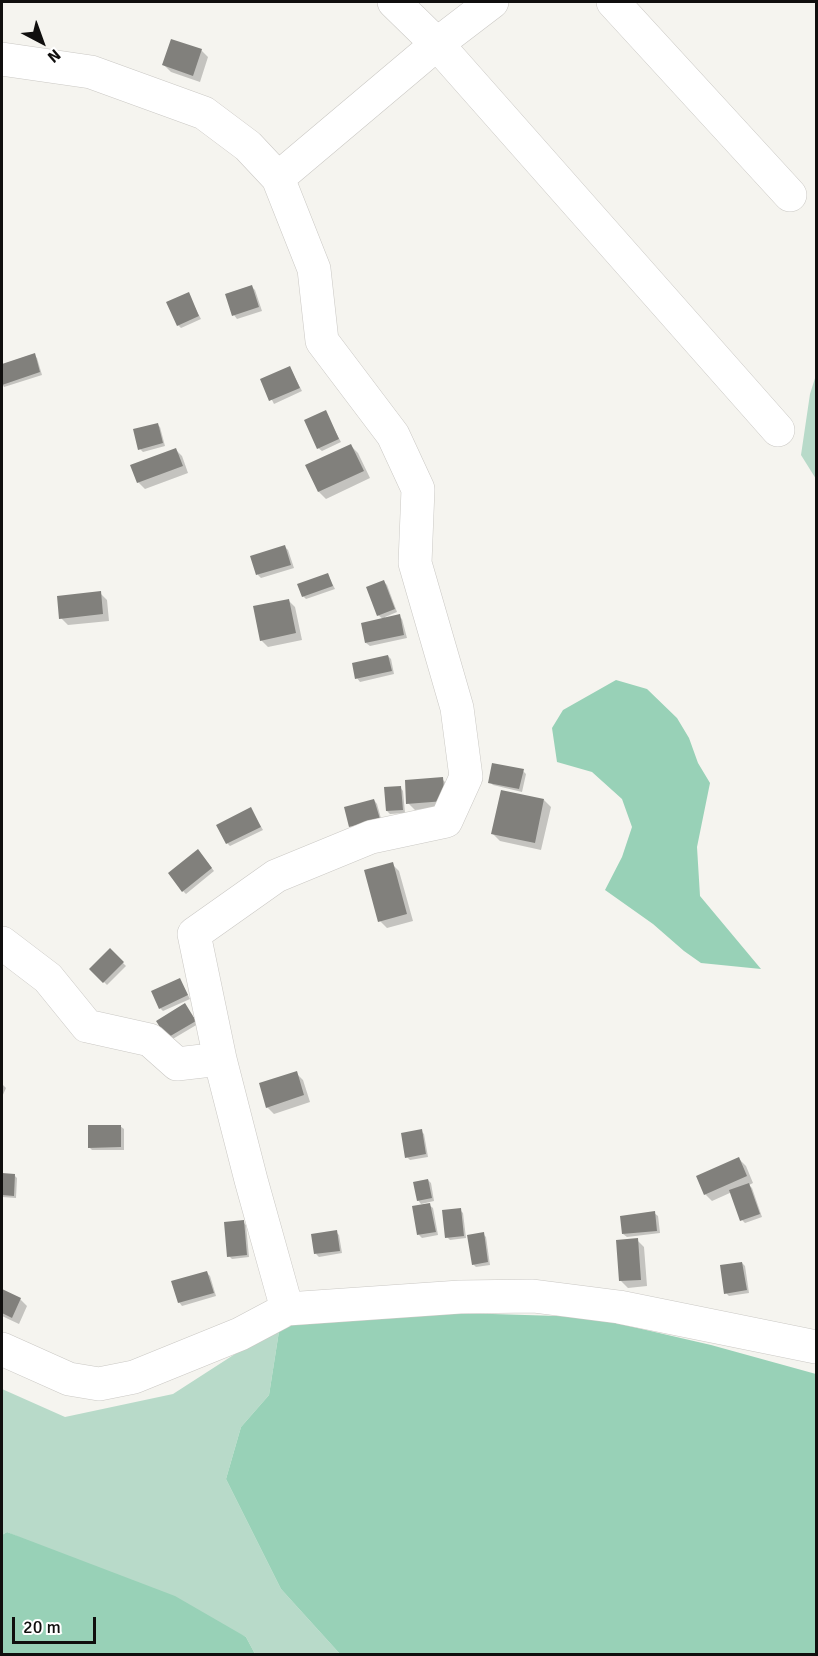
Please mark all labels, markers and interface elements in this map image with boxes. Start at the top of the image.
north arrow [12,12,72,72]
text: N [43,44,65,67]
scale bar [15,1605,99,1643]
text: 20 m [23,1616,61,1638]

